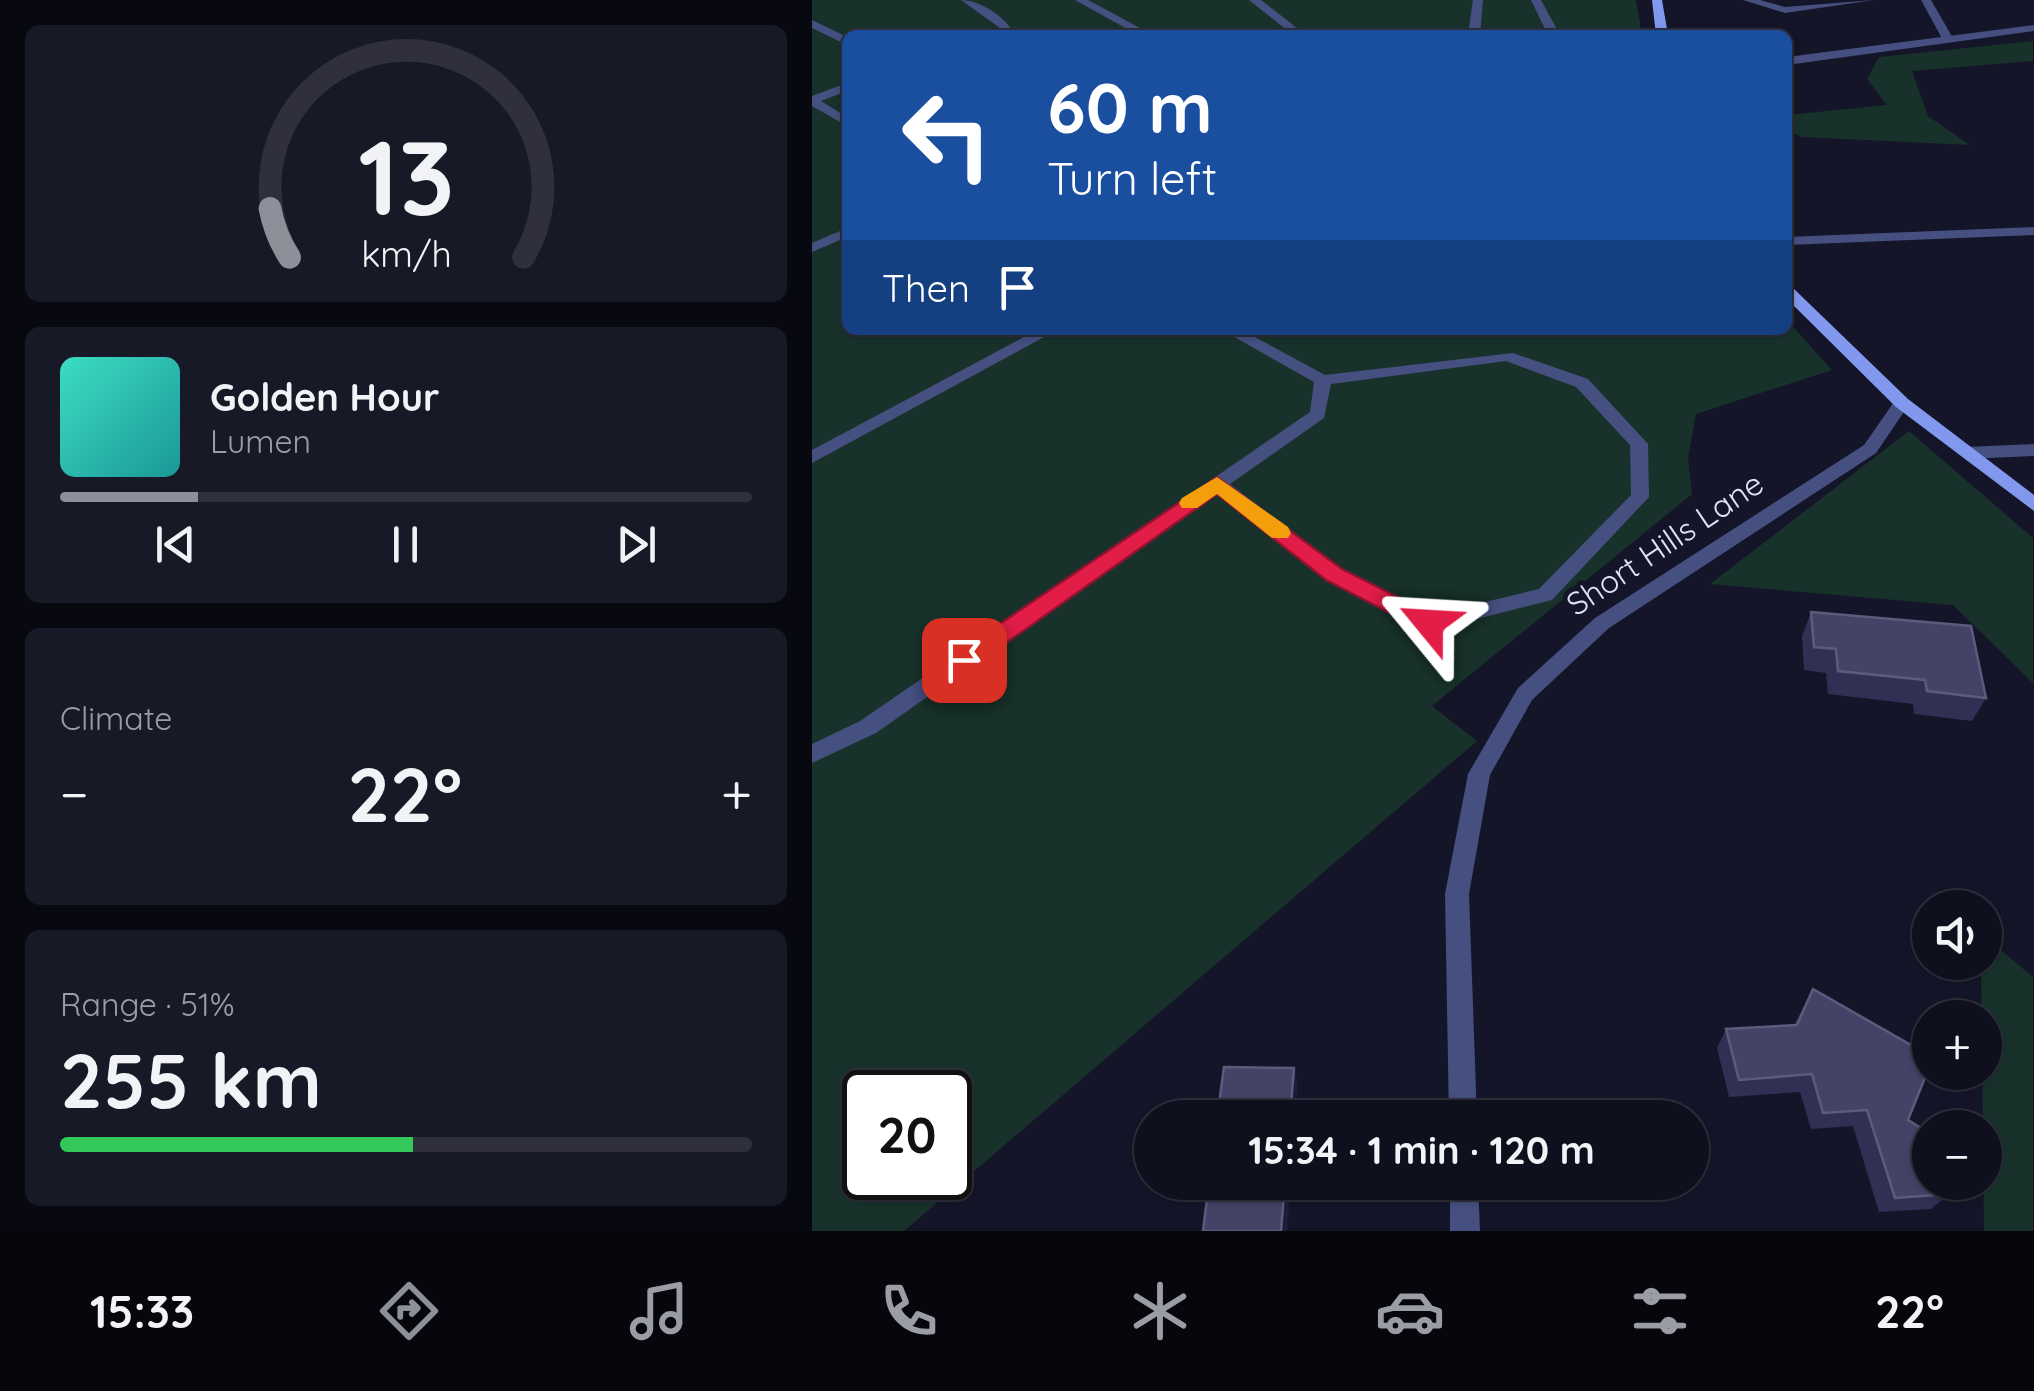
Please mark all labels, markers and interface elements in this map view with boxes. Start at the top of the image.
text: 60 m [1047,63,1213,151]
icon: left [882,70,1012,200]
text: 13 [358,111,454,241]
text: Turn left [1047,150,1217,206]
text: km/h [361,231,451,276]
icon: arrive [990,260,1045,315]
text: Then [882,264,970,312]
text: Golden Hour [210,373,439,421]
text: Lumen [210,421,311,461]
street label: Short Hills Lane [1558,463,1770,624]
icon: previous [148,517,203,572]
icon: pause [378,517,433,572]
icon: next [609,517,664,572]
position arrow [1377,571,1481,675]
pin [922,618,1007,703]
icon: arrive [937,633,992,688]
text: Climate [60,698,172,738]
text: 22° [347,747,462,841]
text: − [60,759,89,828]
text: + [721,759,752,828]
map controls [1912,890,2002,1200]
button: sound [1912,890,2002,980]
text: Range · 51% [60,984,235,1024]
button: + [1912,1000,2002,1090]
text: 255 km [60,1033,322,1127]
speed limit sign: 20 [842,1070,972,1200]
button: − [1912,1110,2002,1200]
text: 15:34 · 1 min · 120 m [1248,1126,1595,1174]
icon: directions [374,1276,444,1346]
icon: music [624,1276,694,1346]
icon: phone [874,1276,944,1346]
icon: climate [1125,1276,1195,1346]
icon: car [1375,1276,1445,1346]
icon: filters [1625,1276,1695,1346]
text: 15:33 [90,1283,194,1339]
text: 22° [1875,1283,1944,1339]

